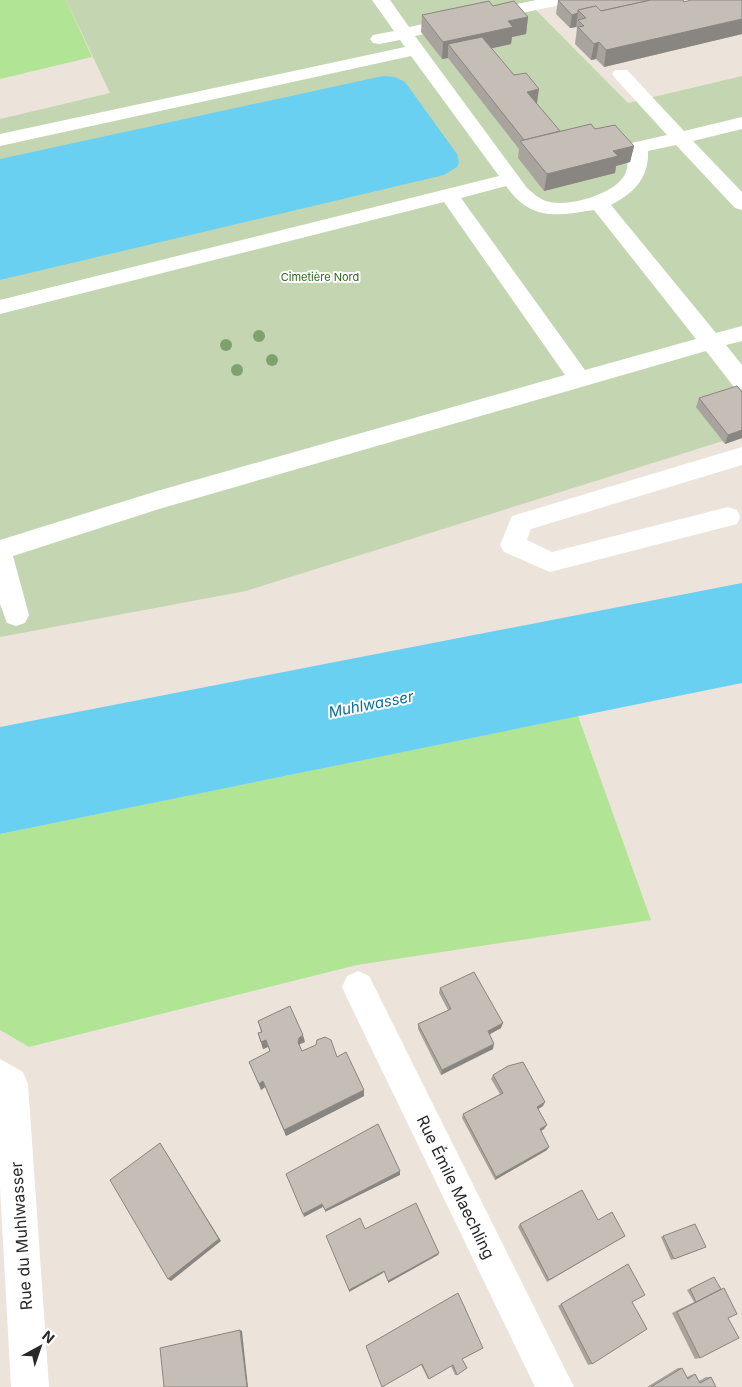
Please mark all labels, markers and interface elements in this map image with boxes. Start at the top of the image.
park label: Cimetière Nord [281,270,359,284]
water label: Muhlwasser [327,686,415,722]
street label: Rue Émile Maechling [413,1112,499,1262]
street label: Rue du Muhlwasser [6,1161,36,1311]
north arrow [15,1322,65,1372]
text: N [39,1327,58,1347]

